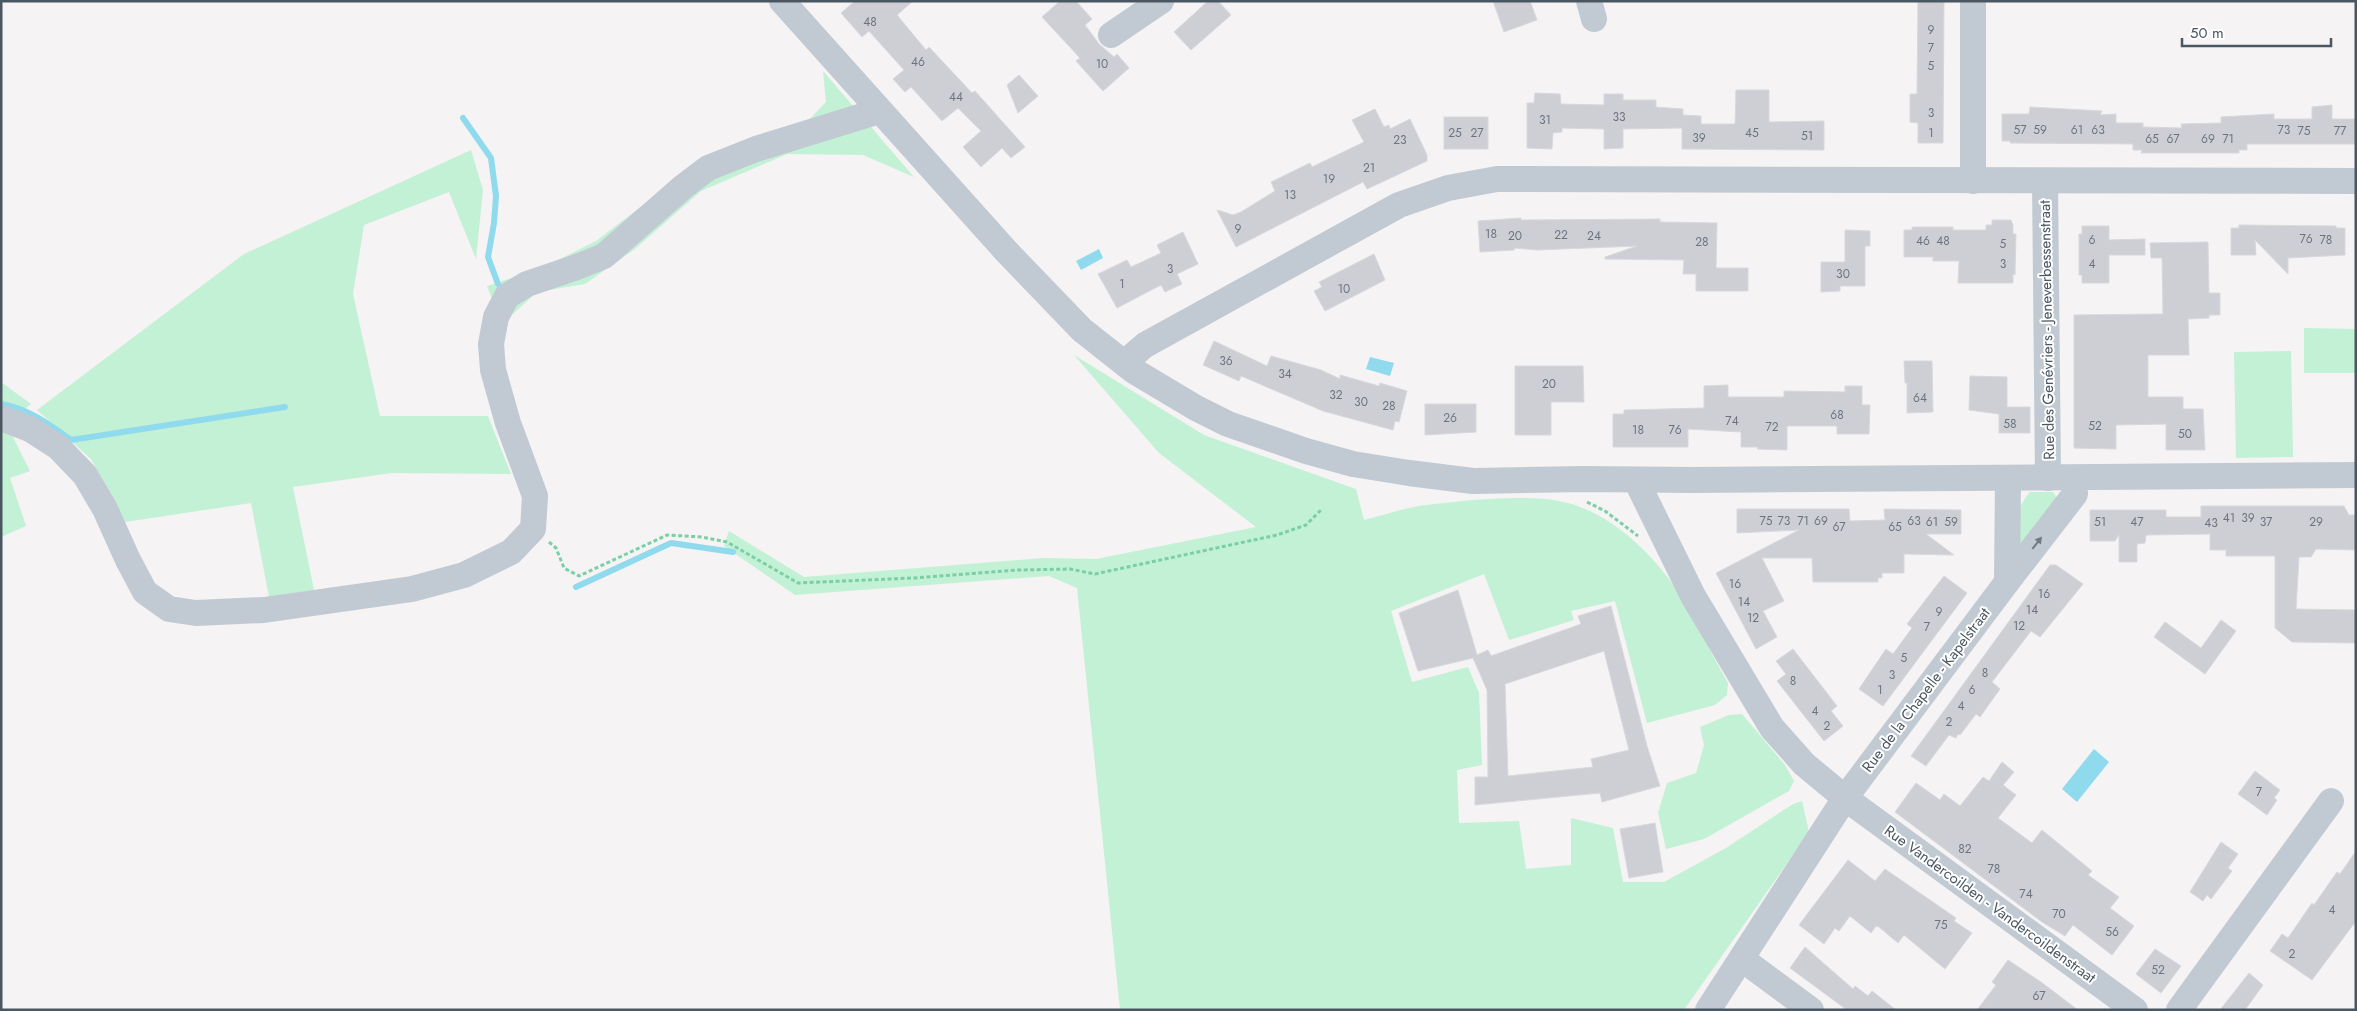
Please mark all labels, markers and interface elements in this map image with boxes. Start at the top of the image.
house number: 48 [863,13,877,31]
scale bar [2182,15,2331,47]
house number: 9 [1928,21,1935,39]
text: 50 m [2190,22,2224,44]
house number: 7 [1928,39,1935,57]
house number: 46 [911,53,925,71]
house number: 10 [1096,55,1108,73]
house number: 5 [1928,57,1935,75]
house number: 44 [949,88,963,106]
house number: 3 [1928,104,1935,122]
house number: 33 [1612,108,1626,126]
house number: 31 [1539,111,1551,129]
house number: 57 [2013,121,2027,139]
house number: 59 [2033,121,2047,139]
house number: 61 [2071,121,2083,139]
house number: 63 [2091,121,2105,139]
house number: 73 [2278,121,2291,139]
house number: 75 [2297,122,2311,140]
house number: 77 [2334,122,2347,140]
house number: 25 [1448,124,1462,142]
house number: 27 [1470,124,1484,142]
house number: 45 [1745,124,1759,142]
house number: 1 [1928,124,1934,142]
house number: 51 [1801,127,1813,145]
house number: 39 [1692,129,1706,147]
house number: 65 [2145,130,2159,148]
house number: 67 [2166,130,2180,148]
house number: 69 [2201,130,2215,148]
house number: 71 [2222,130,2234,148]
house number: 23 [1393,131,1407,149]
house number: 21 [1363,159,1375,177]
house number: 19 [1323,170,1335,188]
house number: 13 [1284,186,1296,204]
street label: Rue des Genévriers - Jeneverbessenstraat [2034,200,2060,460]
house number: 9 [1235,220,1242,238]
house number: 18 [1485,225,1497,243]
house number: 22 [1554,226,1568,244]
house number: 20 [1508,227,1522,245]
house number: 24 [1587,227,1601,245]
house number: 76 [2299,230,2313,248]
house number: 6 [2089,231,2096,249]
house number: 78 [2320,231,2332,249]
house number: 46 [1916,232,1930,250]
house number: 48 [1936,232,1950,250]
house number: 28 [1695,233,1709,251]
house number: 5 [2000,235,2007,253]
house number: 3 [2000,255,2007,273]
house number: 4 [2089,255,2096,273]
house number: 3 [1167,260,1174,278]
house number: 30 [1836,265,1850,283]
house number: 1 [1119,275,1125,293]
house number: 10 [1338,280,1350,298]
house number: 36 [1219,352,1233,370]
house number: 34 [1278,365,1292,383]
house number: 20 [1542,375,1556,393]
house number: 32 [1329,386,1343,404]
house number: 64 [1913,389,1927,407]
house number: 30 [1354,393,1368,411]
house number: 28 [1382,397,1396,415]
house number: 68 [1830,406,1844,424]
house number: 26 [1443,409,1457,427]
house number: 74 [1725,412,1739,430]
house number: 58 [2003,415,2017,433]
house number: 52 [2088,417,2102,435]
house number: 72 [1765,418,1779,436]
house number: 18 [1632,421,1644,439]
house number: 76 [1668,421,1682,439]
house number: 50 [2178,425,2192,443]
house number: 41 [2223,509,2235,527]
house number: 39 [2241,509,2255,527]
house number: 75 [1759,512,1773,530]
house number: 73 [1778,512,1791,530]
house number: 71 [1797,512,1809,530]
house number: 69 [1814,512,1828,530]
house number: 63 [1907,512,1921,530]
house number: 61 [1926,513,1938,531]
house number: 59 [1944,513,1958,531]
house number: 51 [2094,513,2106,531]
house number: 47 [2130,513,2144,531]
house number: 37 [2260,513,2273,531]
house number: 29 [2309,513,2323,531]
house number: 43 [2204,514,2218,532]
house number: 67 [1832,518,1846,536]
house number: 65 [1888,518,1902,536]
one-way arrow [2031,537,2042,550]
house number: 16 [1729,575,1741,593]
house number: 16 [2038,585,2050,603]
house number: 14 [1738,593,1750,611]
house number: 14 [2026,601,2038,619]
street label: Rue de la Chapelle - Kapelstraat [1857,603,1996,777]
house number: 9 [1936,603,1943,621]
house number: 12 [1747,609,1759,627]
house number: 12 [2013,617,2025,635]
house number: 7 [1924,618,1931,636]
house number: 5 [1901,649,1908,667]
house number: 8 [1982,664,1988,682]
house number: 3 [1889,666,1896,684]
house number: 8 [1790,672,1796,690]
house number: 1 [1877,681,1883,699]
house number: 6 [1969,681,1976,699]
house number: 4 [1958,697,1965,715]
house number: 4 [1812,702,1819,720]
house number: 2 [1946,713,1953,731]
house number: 2 [1824,717,1831,735]
house number: 7 [2256,783,2263,801]
street label: Rue Vandercoilden - Vandercoildenstraat [1880,820,2101,989]
house number: 82 [1958,840,1972,858]
house number: 78 [1988,860,2000,878]
house number: 74 [2019,885,2033,903]
house number: 4 [2329,901,2336,919]
house number: 70 [2052,905,2066,923]
house number: 75 [1934,916,1948,934]
house number: 56 [2105,923,2119,941]
house number: 2 [2289,945,2296,963]
house number: 52 [2151,961,2165,979]
house number: 67 [2032,987,2046,1005]

